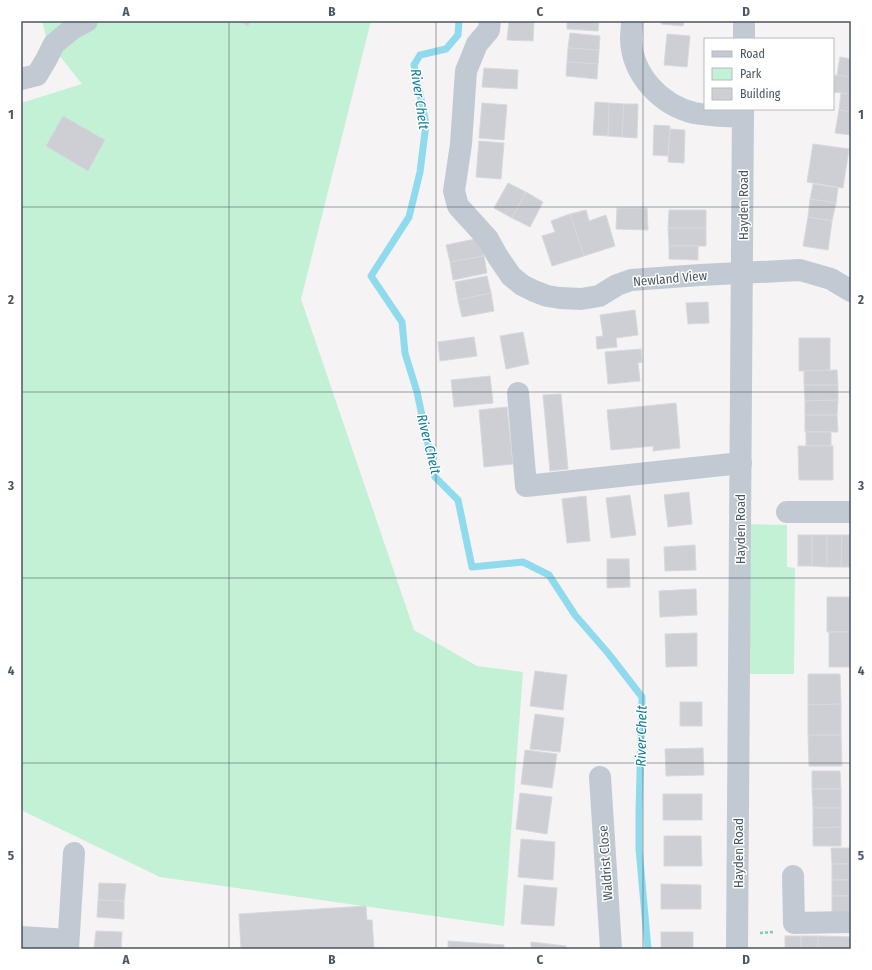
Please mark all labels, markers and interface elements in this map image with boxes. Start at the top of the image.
text: A [121,4,130,19]
text: B [328,4,336,19]
text: C [537,4,544,19]
text: D [742,4,750,19]
legend [704,38,834,110]
text: Road [740,47,765,61]
text: Park [740,67,762,81]
water label: River Chelt [407,68,432,131]
text: Building [740,87,781,101]
text: 1 [8,107,14,122]
text: 1 [858,107,864,122]
street label: Hayden Road [736,170,751,240]
street label: Newland View [632,268,708,289]
text: 2 [7,292,14,307]
text: 2 [857,292,864,307]
water label: River Chelt [413,412,444,476]
text: 3 [7,478,14,493]
text: 3 [857,478,864,493]
street label: Hayden Road [733,494,748,564]
text: 4 [8,663,15,678]
text: 4 [858,663,865,678]
water label: River Chelt [632,705,651,767]
street label: Hayden Road [731,818,746,888]
street label: Waldrist Close [595,825,616,901]
text: 5 [8,848,14,863]
text: 5 [858,848,864,863]
text: A [121,952,130,967]
text: B [328,952,336,967]
text: C [537,952,544,967]
text: D [742,952,750,967]

